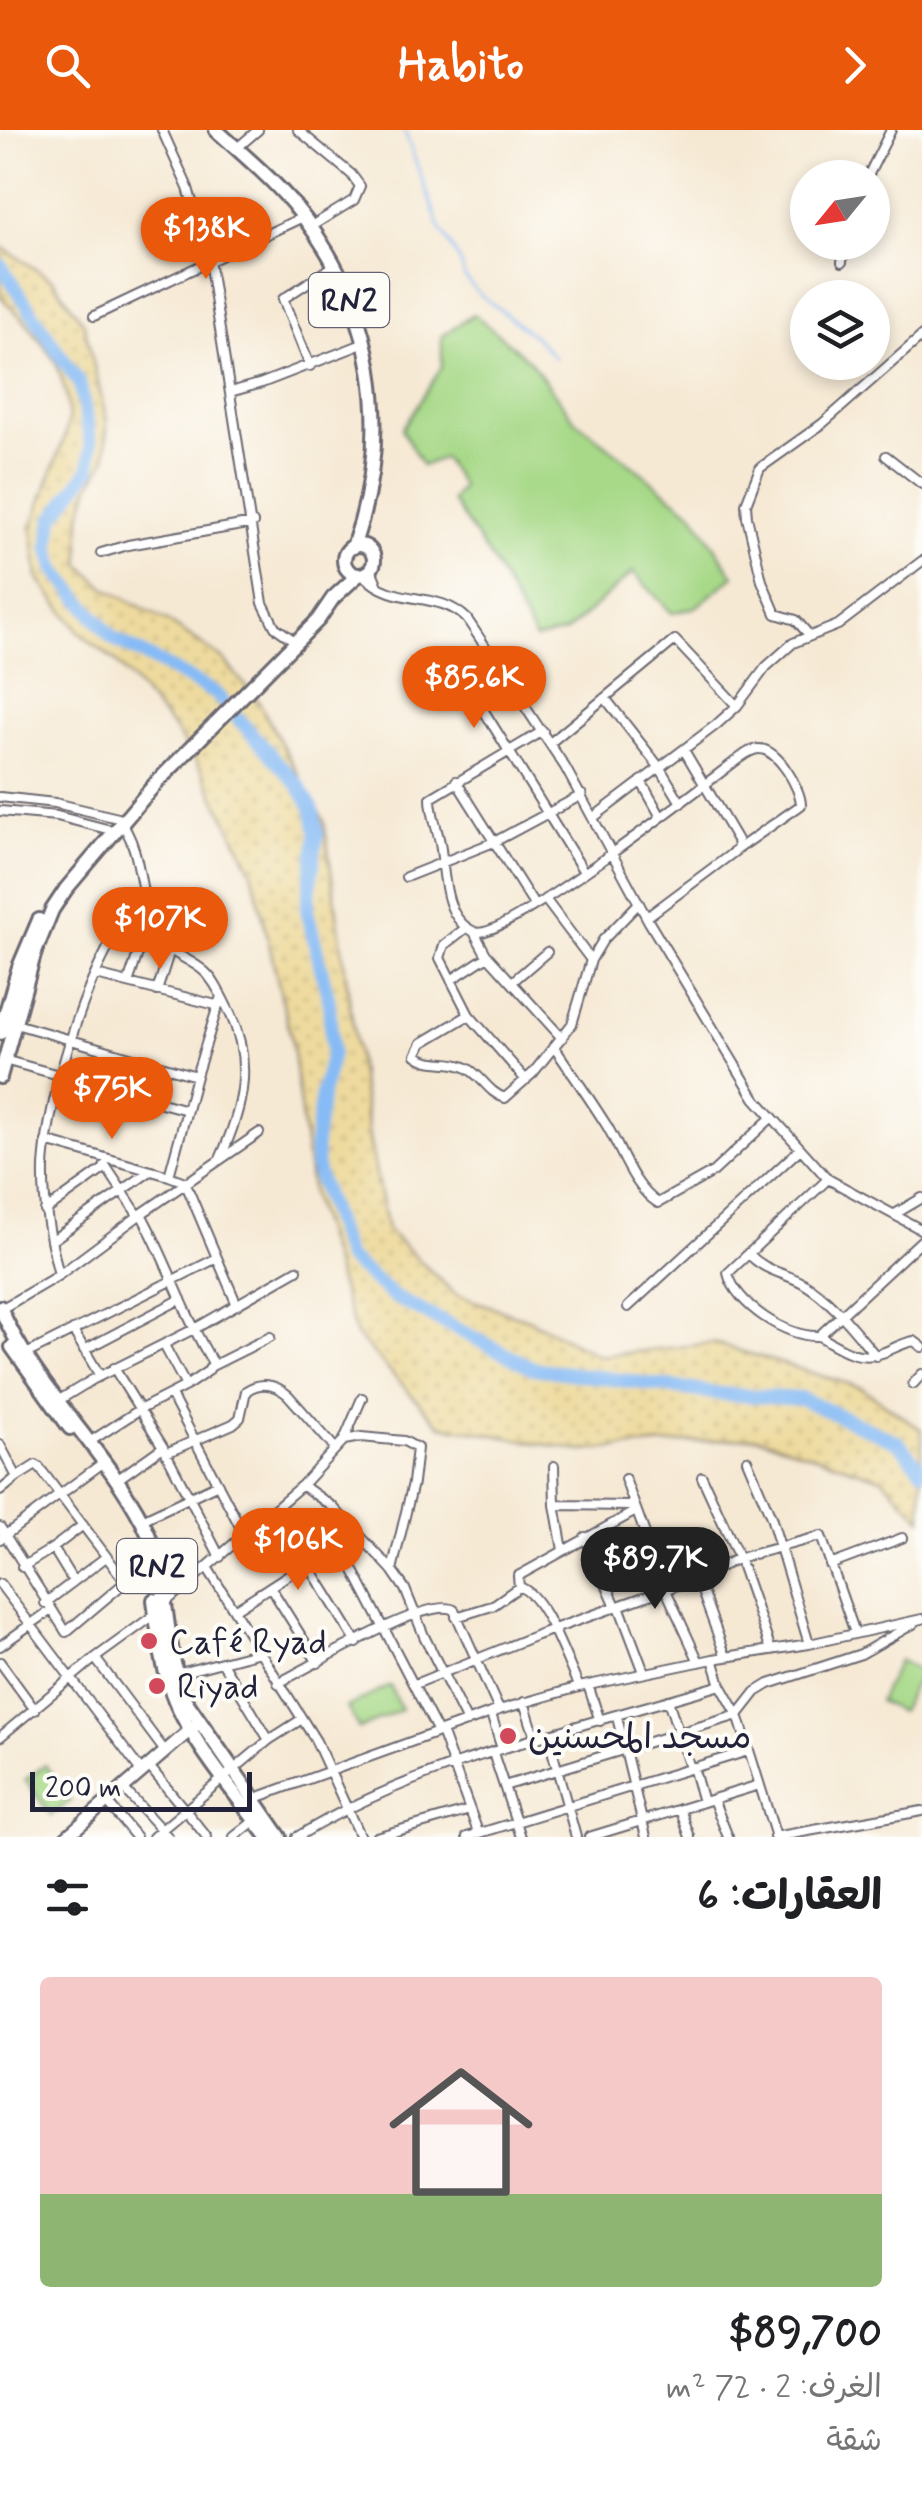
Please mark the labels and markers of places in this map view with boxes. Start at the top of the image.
pin: $138K [136,197,276,282]
pin: $85.6K [393,646,555,731]
pin: $107K [90,887,230,972]
pin: $75K [53,1057,171,1142]
pin: $106K [228,1508,368,1593]
pin: $89.7K [574,1527,736,1612]
place label: Café Ryad [169,1620,327,1666]
marker: Café Ryad [138,1630,160,1652]
place label: Riyad [177,1665,259,1711]
marker: Riyad [146,1675,168,1697]
place label: مسجد المحسنين [528,1715,751,1761]
marker: مسجد المحسنين [497,1725,519,1747]

